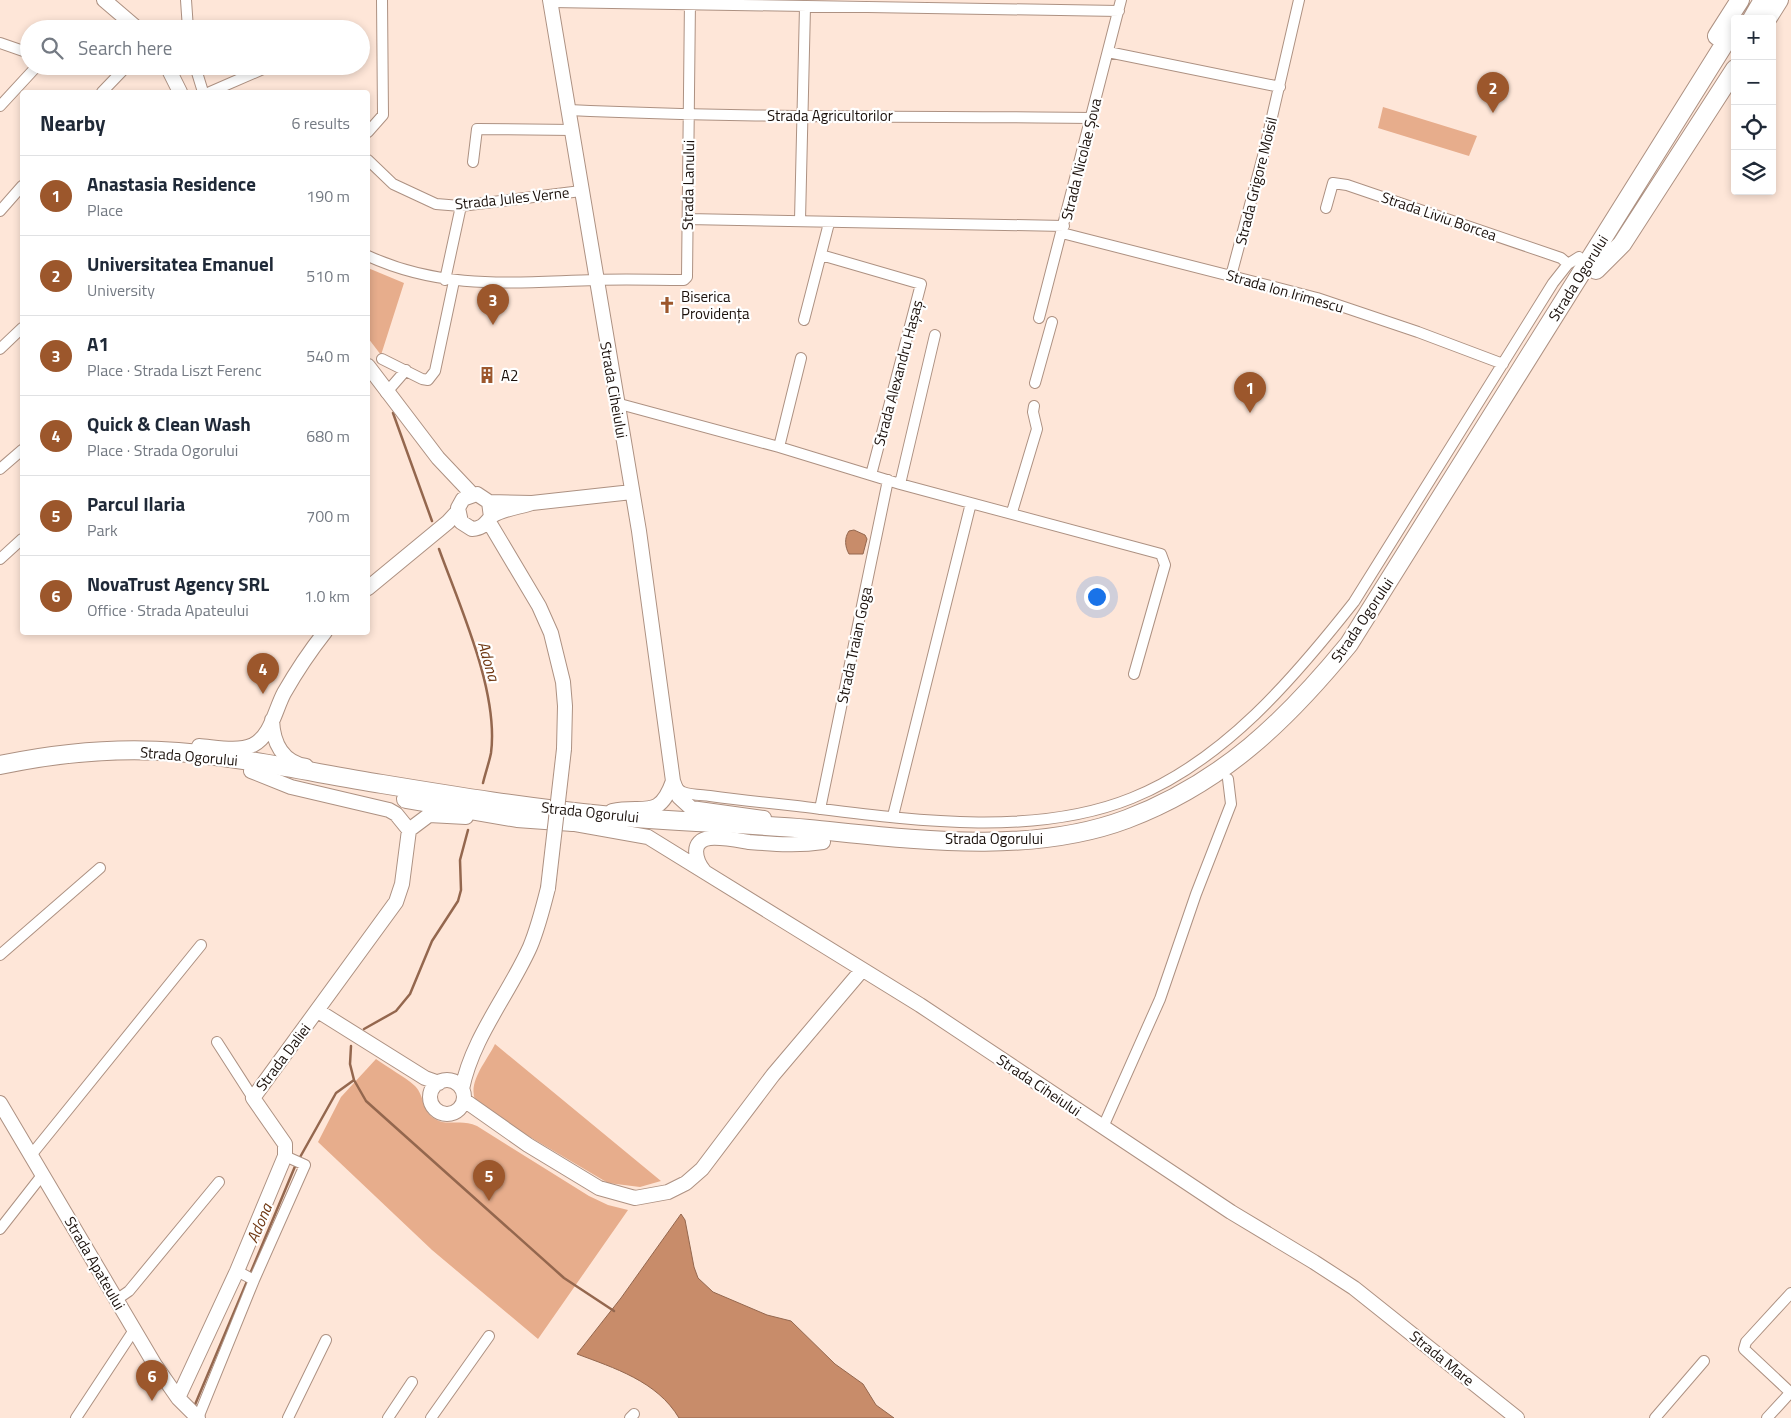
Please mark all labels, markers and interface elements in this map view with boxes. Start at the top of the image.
map controls [1731,15,1776,195]
button: + [1731,15,1776,60]
search box [20,20,370,75]
text: Search here [78,33,172,62]
icon: search [38,34,66,62]
button: − [1731,60,1776,105]
pin: 2 [1477,72,1509,113]
street label: Strada Nicolae Șova [1055,95,1107,222]
street label: Strada Agricultorilor [767,104,893,127]
button: locate [1731,105,1776,150]
text: Nearby [40,107,105,139]
text: 6 results [291,111,350,135]
street label: Strada Grigore Moisil [1229,114,1283,248]
street label: Strada Lanului [676,140,700,230]
button: layers [1731,150,1776,195]
text: Anastasia Residence [87,169,256,198]
street label: Strada Jules Verne [454,181,570,215]
text: 1 [52,184,60,208]
text: 190 m [306,184,350,208]
street label: Strada Liviu Borcea [1378,185,1500,247]
text: Place [87,198,123,222]
street label: Strada Ogorului [1542,230,1614,326]
text: Universitatea Emanuel [87,249,274,278]
street label: Strada Ion Irimescu [1223,263,1347,319]
text: 2 [52,264,60,288]
text: 510 m [306,264,350,288]
text: University [87,278,155,302]
pin: 3 [477,284,509,325]
place label: Biserica Providența [681,285,750,325]
church icon: Biserica Providența [657,295,677,315]
street label: Strada Alexandru Hașaș [867,297,929,449]
text: A1 [87,329,109,358]
street label: Strada Ciheiului [594,340,634,440]
text: 3 [52,344,60,368]
text: 540 m [306,344,350,368]
text: Place · Strada Liszt Ferenc [87,358,262,382]
place label: A2 [501,364,518,387]
building icon: A2 [477,365,497,385]
pin: 1 [1234,372,1266,413]
text: Quick & Clean Wash [87,409,251,438]
text: 4 [52,424,60,448]
text: 680 m [306,424,350,448]
text: Place · Strada Ogorului [87,438,238,462]
text: Parcul Ilaria [87,489,185,518]
text: 5 [52,504,60,528]
text: 700 m [306,504,350,528]
text: Park [87,518,118,542]
text: NovaTrust Agency SRL [87,569,269,598]
street label: Strada Ogorului [1325,573,1399,667]
text: 6 [52,584,60,608]
text: 1.0 km [304,584,350,608]
street label: Strada Traian Goga [830,584,878,705]
your location [1084,584,1110,610]
text: Office · Strada Apateului [87,598,249,622]
water label: Adona [472,638,506,685]
pin: 4 [247,653,279,694]
street label: Strada Ogorului [139,740,239,772]
street label: Strada Ogorului [540,795,640,829]
street label: Strada Ogorului [945,827,1043,850]
street label: Strada Daliei [250,1018,316,1096]
street label: Strada Ciheiului [992,1048,1086,1122]
pin: 5 [473,1160,505,1201]
water label: Adona [240,1199,278,1246]
street label: Strada Apateului [59,1212,131,1314]
street label: Strada Mare [1405,1325,1479,1391]
pin: 6 [136,1360,168,1401]

